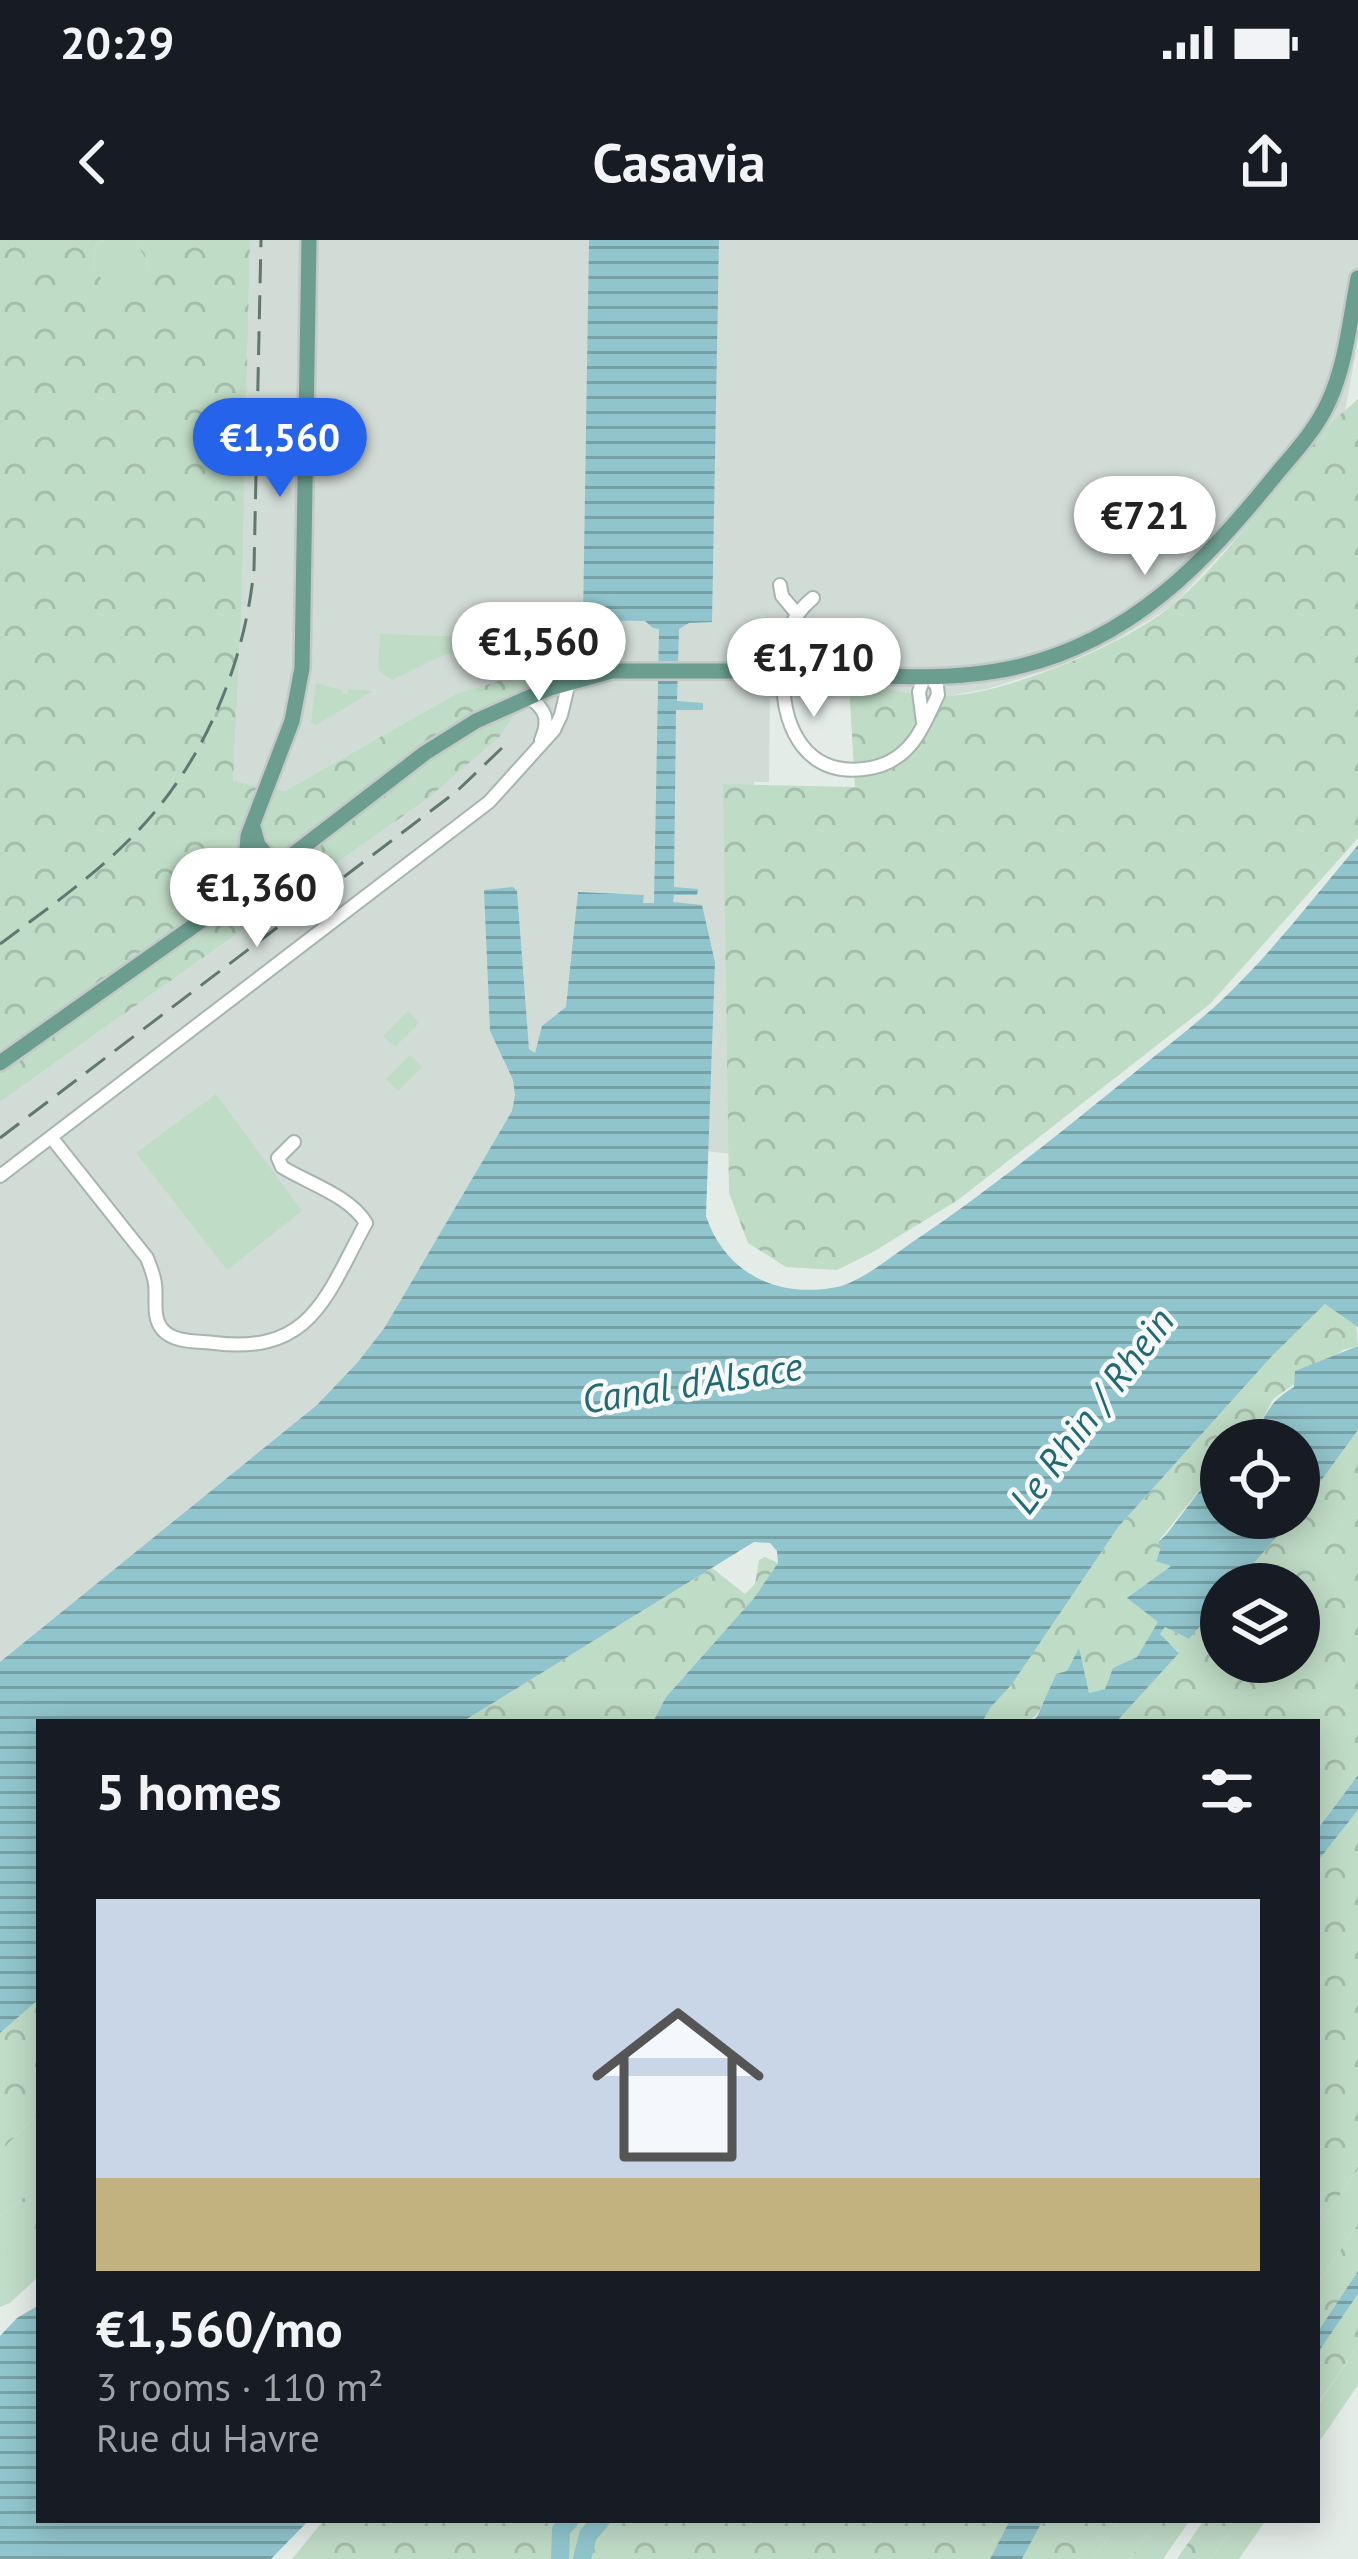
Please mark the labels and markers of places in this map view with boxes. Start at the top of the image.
pin: €1,560 [182,398,378,500]
pin: €721 [1074,476,1216,578]
pin: €1,560 [441,602,637,704]
pin: €1,710 [716,618,912,720]
pin: €1,360 [159,848,355,950]

